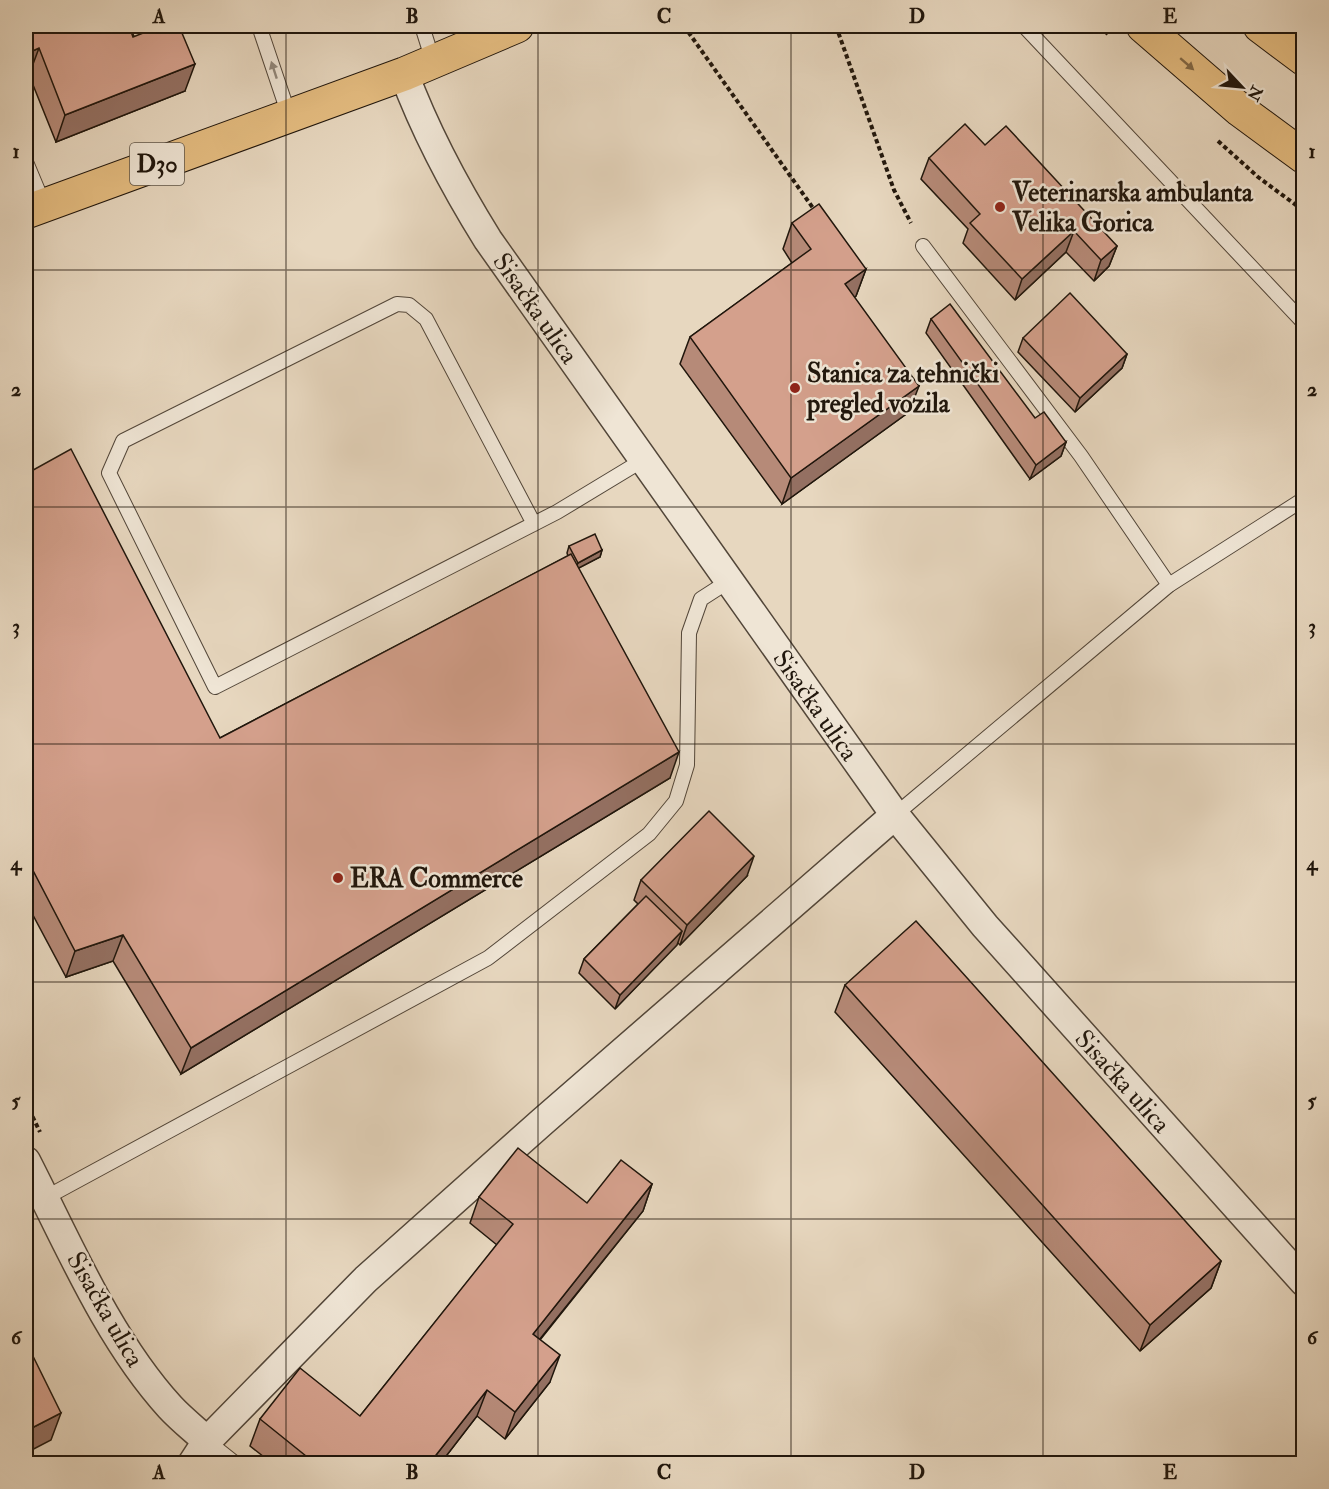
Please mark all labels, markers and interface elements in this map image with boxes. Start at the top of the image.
text: A [152,4,166,29]
text: B [405,4,419,29]
text: C [657,4,671,29]
text: D [909,4,925,29]
text: E [1163,4,1178,29]
one-way arrow [1179,57,1194,70]
north arrow [1212,57,1272,117]
one-way arrow [269,61,279,79]
text: N [1242,81,1267,105]
text: 1 [12,139,20,164]
text: 1 [1308,139,1316,164]
road number: D30 [130,143,184,185]
place label: Veterinarska ambulanta Velika Gorica [1011,177,1254,239]
marker: Veterinarska ambulanta Velika Gorica [993,200,1007,214]
street label: Sisačka ulica [485,247,585,370]
place label: Stanica za tehnički pregled vozila [806,358,999,421]
text: 2 [11,377,21,402]
text: 2 [1307,377,1317,402]
marker: Stanica za tehnički pregled vozila [788,381,802,395]
text: 3 [12,614,20,639]
text: 3 [1308,614,1316,639]
street label: Sisačka ulica [765,644,865,767]
text: 4 [10,851,23,876]
text: 4 [1306,851,1319,876]
place label: ERA Commerce [350,863,523,895]
marker: ERA Commerce [331,871,345,885]
street label: Sisačka ulica [1068,1023,1177,1140]
text: 5 [12,1088,22,1113]
text: 5 [1308,1088,1318,1113]
street label: Sisačka ulica [59,1246,151,1373]
text: 6 [11,1325,23,1350]
text: 6 [1307,1325,1319,1350]
text: A [152,1460,166,1485]
text: B [405,1460,419,1485]
text: C [657,1460,671,1485]
text: D [909,1460,925,1485]
text: E [1163,1460,1178,1485]

